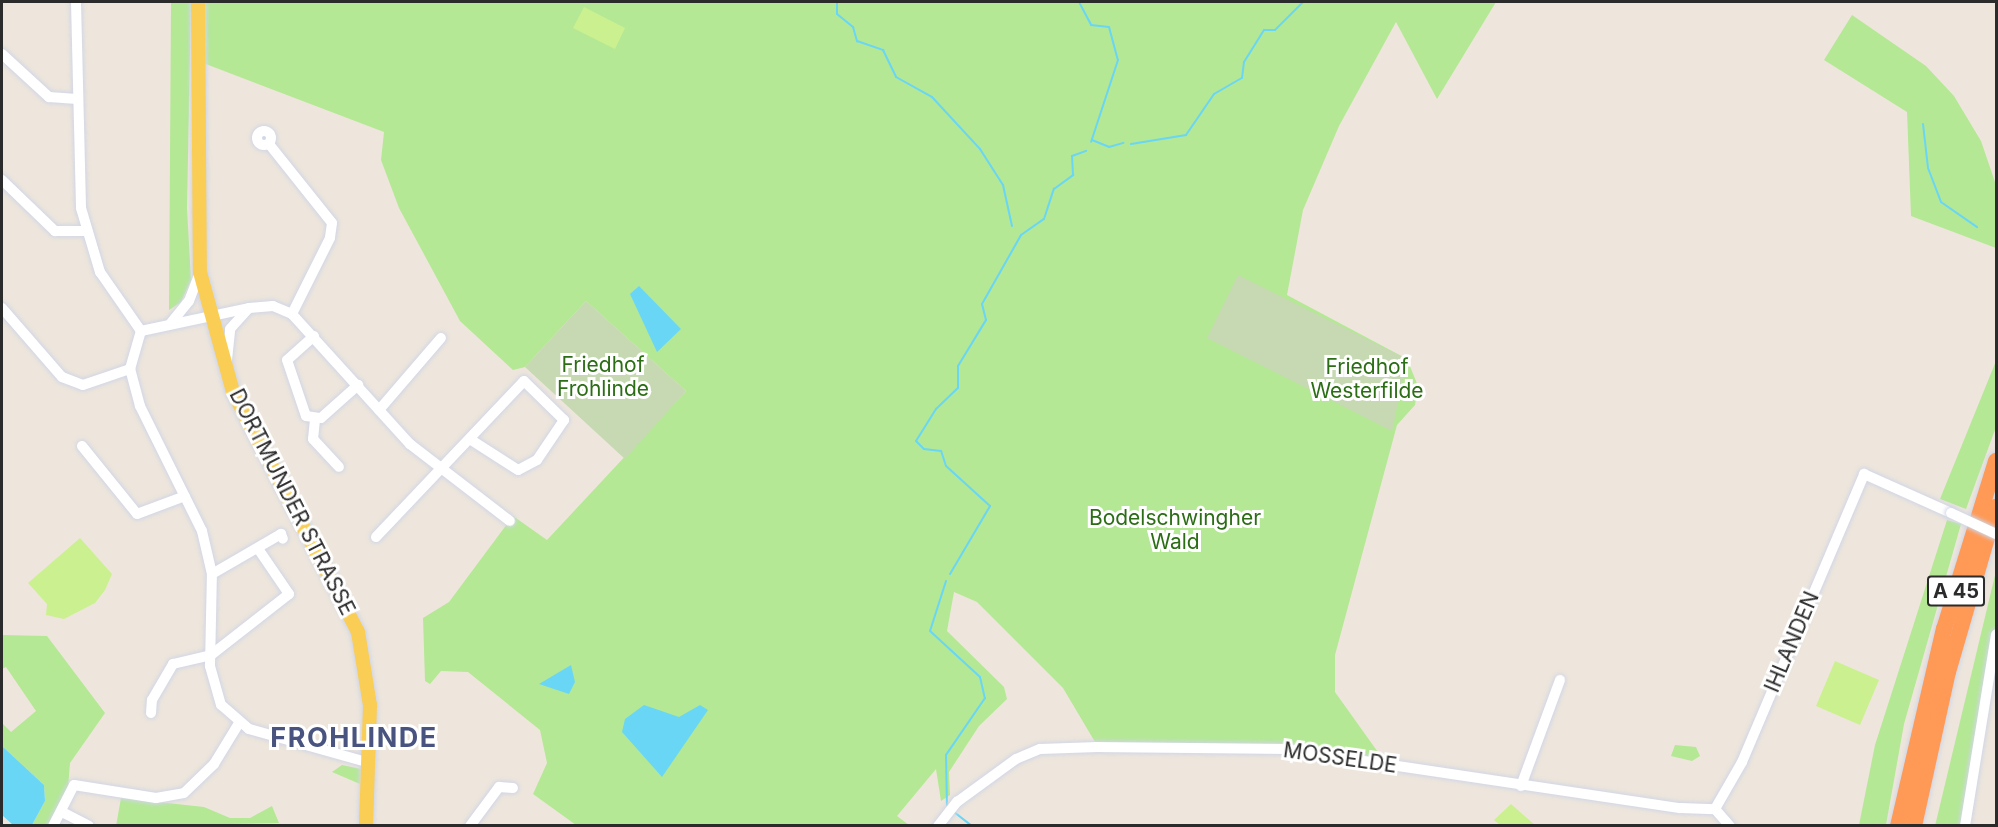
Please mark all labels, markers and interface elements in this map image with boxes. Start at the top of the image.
park label: Friedhof Frohlinde [557,352,649,402]
park label: Friedhof Westerfilde [1310,354,1424,404]
street label: DORTMUNDER STRASSE [224,385,360,619]
park label: Bodelschwingher Wald [1089,505,1261,555]
road number: A 45 [1926,574,1986,608]
street label: IHLANDEN [1759,588,1825,696]
district label: FROHLINDE [270,722,438,754]
street label: MOSSELDE [1282,738,1398,778]

